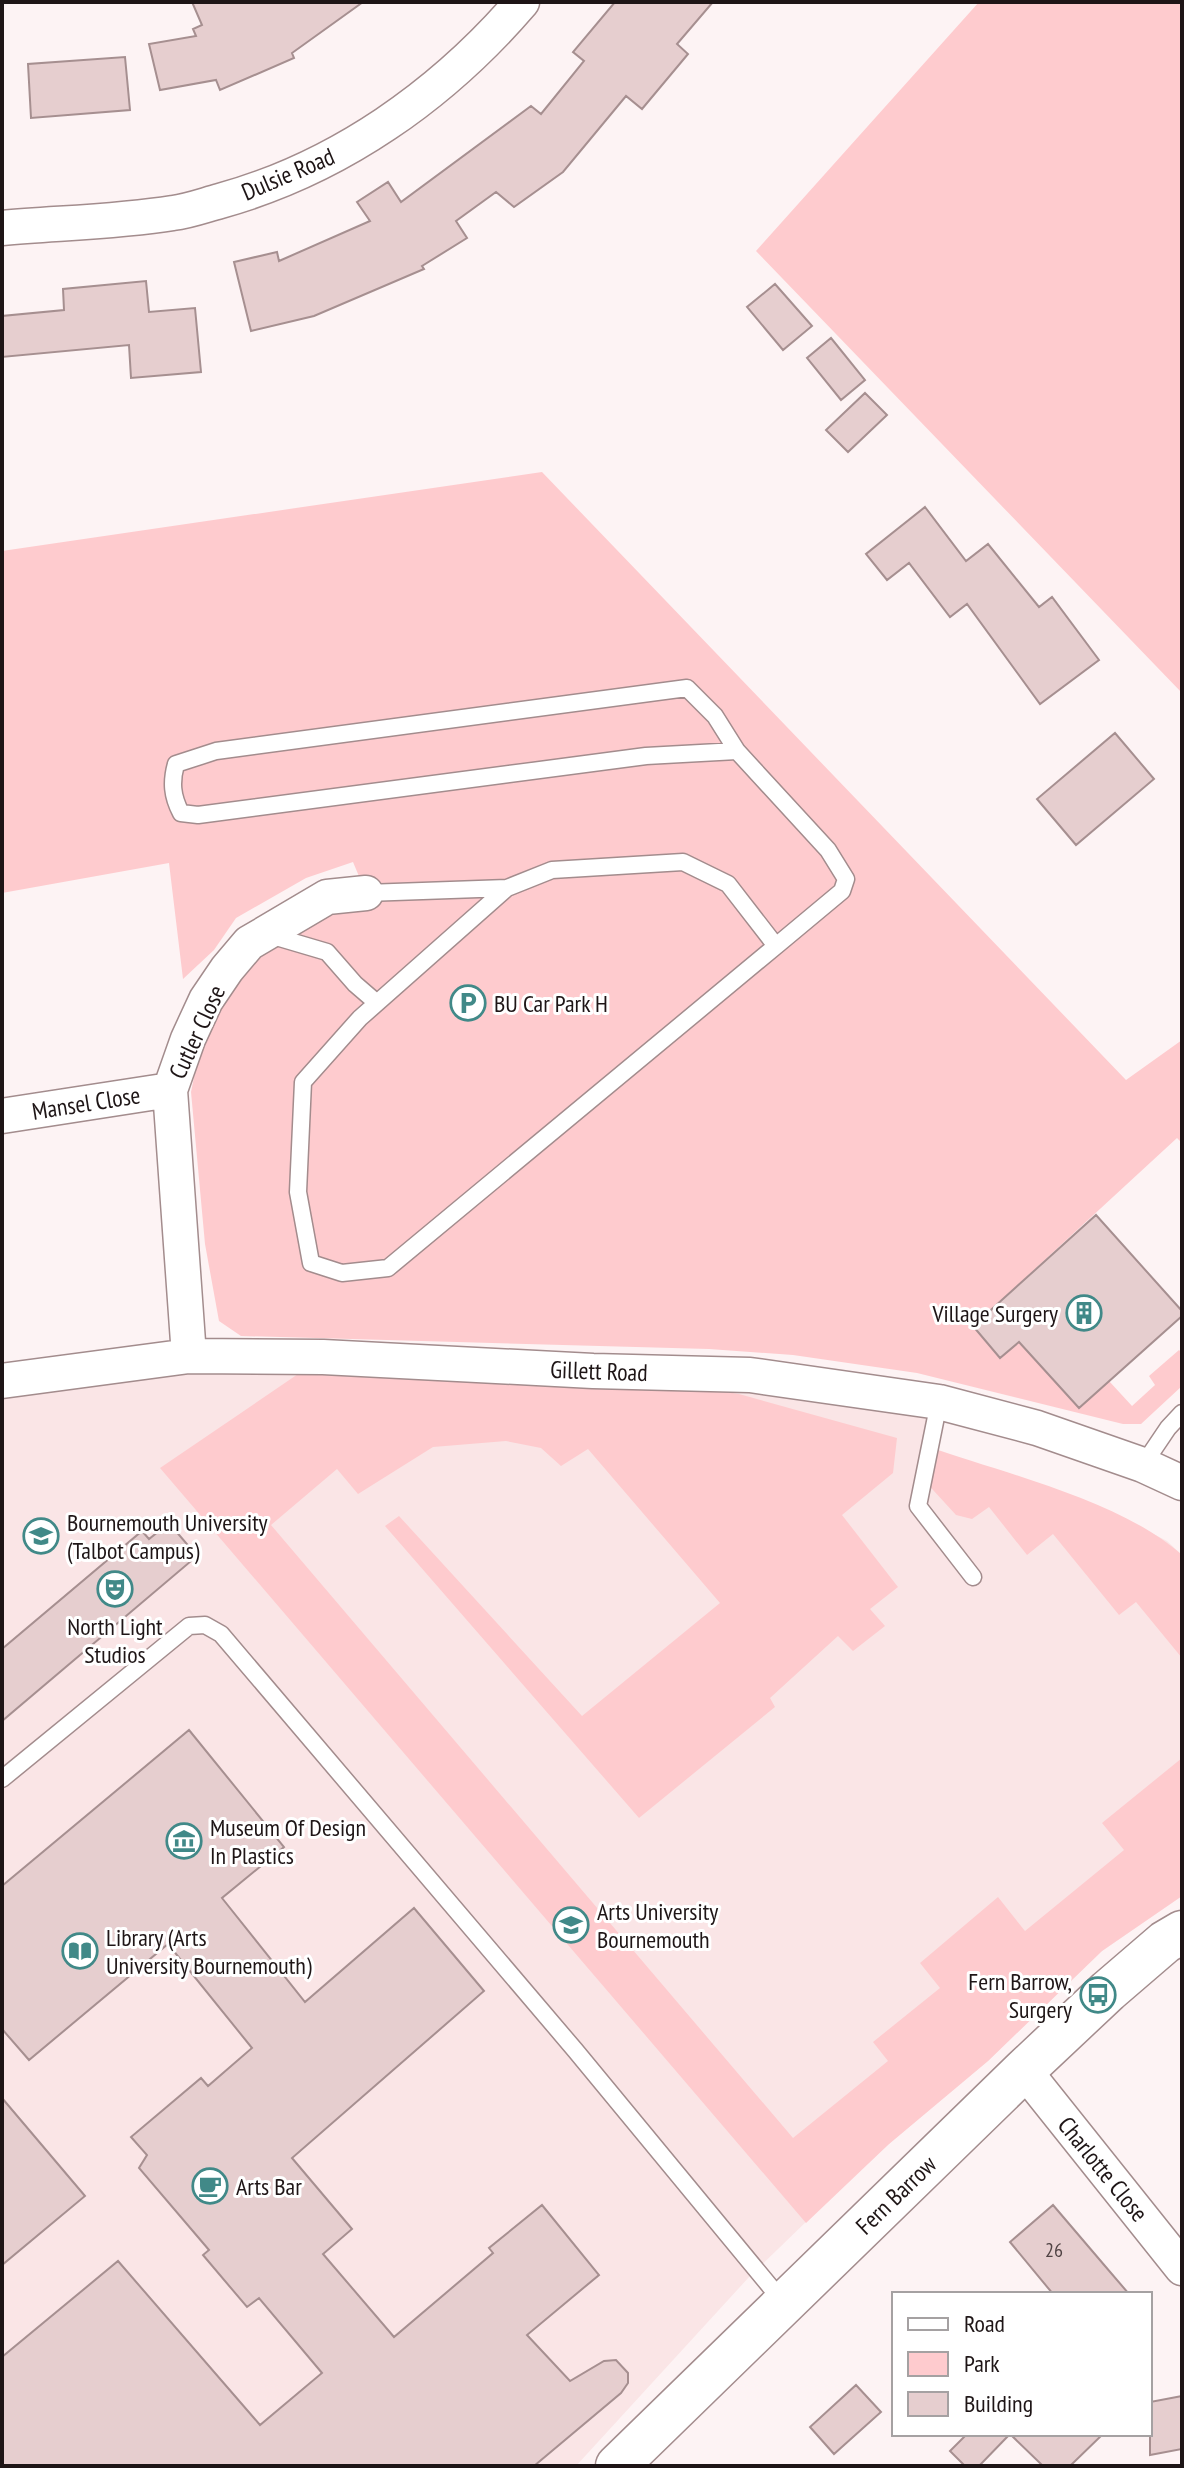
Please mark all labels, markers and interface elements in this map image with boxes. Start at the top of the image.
street label: Dulsie Road [237,141,339,207]
street label: Cutler Close [162,980,232,1084]
parking icon: BU Car Park H [449,984,487,1022]
place label: BU Car Park H [494,988,608,1019]
street label: Mansel Close [30,1079,142,1127]
building icon: Village Surgery [1065,1294,1103,1332]
place label: Village Surgery [931,1298,1058,1329]
street label: Gillett Road [550,1354,648,1388]
place label: Bournemouth University (Talbot Campus) [67,1507,268,1566]
school or university icon: Bournemouth University (Talbot Campus) [22,1517,60,1555]
theatre icon: North Light Studios [96,1570,134,1608]
place label: North Light Studios [67,1611,163,1670]
place label: Museum Of Design In Plastics [210,1812,366,1871]
museum icon: Museum Of Design In Plastics [165,1822,203,1860]
place label: Arts University Bournemouth [597,1896,718,1955]
school or university icon: Arts University Bournemouth [552,1906,590,1944]
place label: Library (Arts University Bournemouth) [106,1922,312,1981]
library icon: Library (Arts University Bournemouth) [61,1932,99,1970]
place label: Fern Barrow, Surgery [968,1966,1072,2025]
bus stop icon: Fern Barrow, Surgery [1079,1976,1117,2014]
street label: Charlotte Close [1051,2110,1155,2228]
street label: Fern Barrow [849,2148,943,2241]
cafe icon: Arts Bar [191,2167,229,2205]
place label: Arts Bar [236,2171,302,2202]
house number: 26 [1045,2237,1063,2263]
legend [892,2292,1152,2436]
text: Road [964,2308,1005,2339]
text: Park [964,2348,1000,2379]
text: Building [964,2388,1033,2419]

